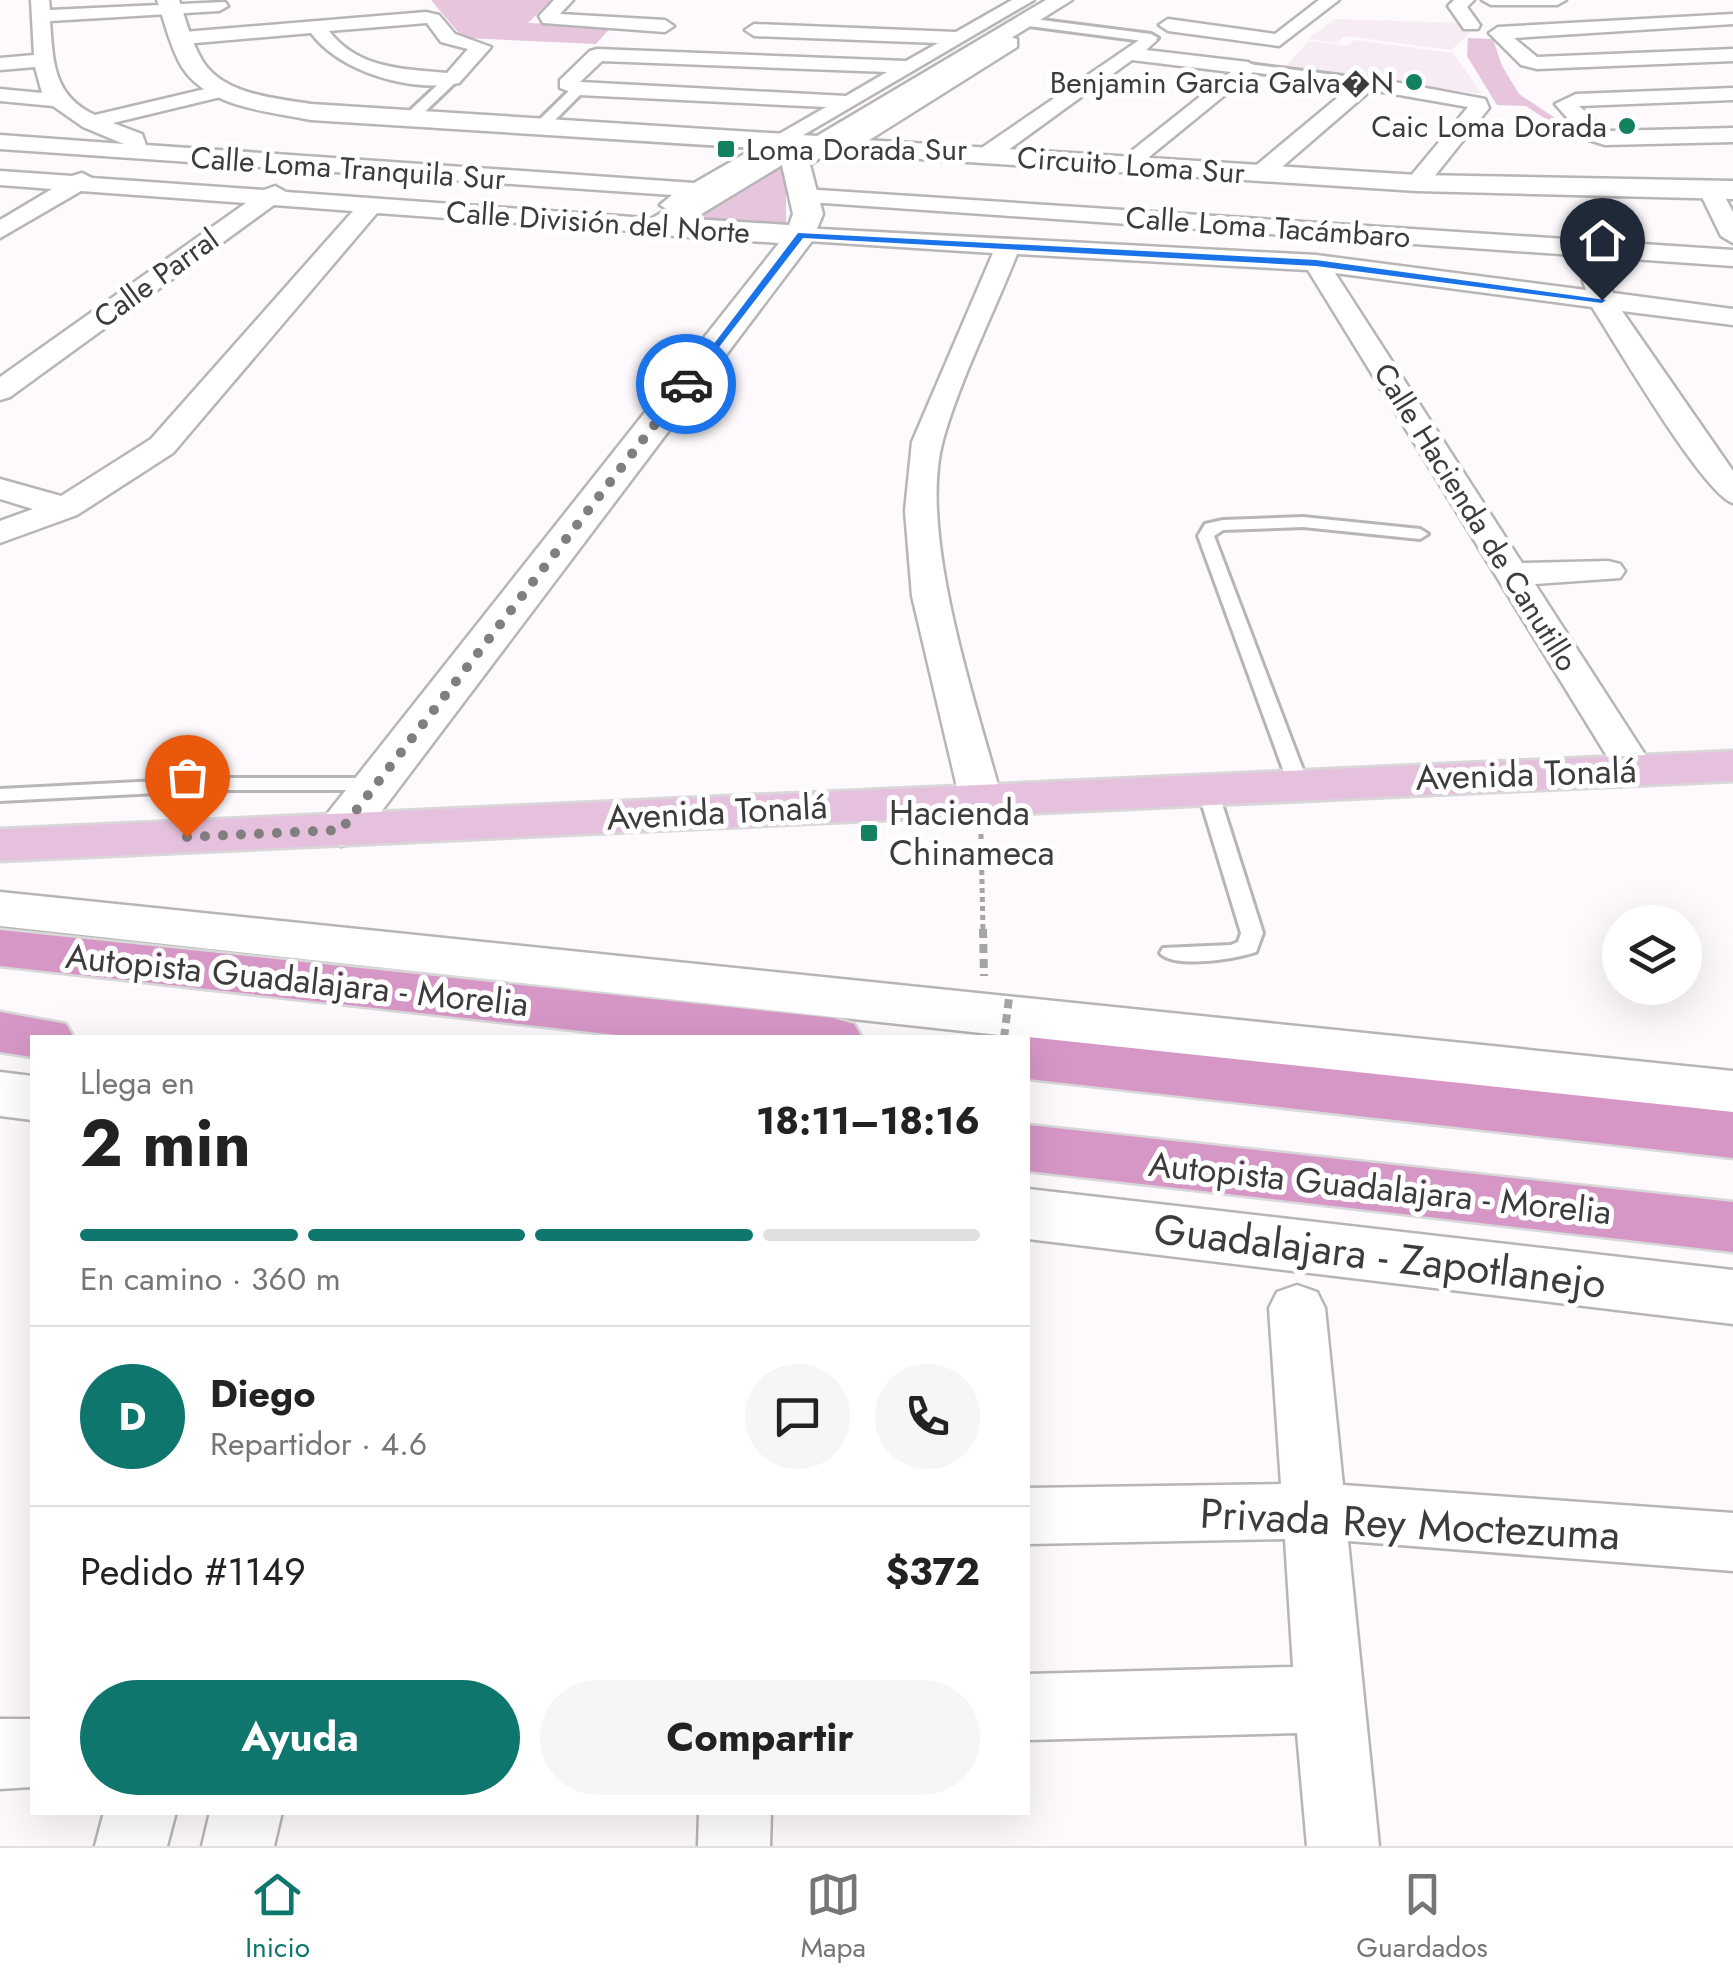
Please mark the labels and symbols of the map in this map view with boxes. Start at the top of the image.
place label: Benjamin Garcia Galva�N [1050,61,1394,104]
marker: Benjamin Garcia Galva�N [1403,71,1425,93]
place label: Caic Loma Dorada [1371,105,1607,148]
marker: Caic Loma Dorada [1616,115,1638,137]
place label: Loma Dorada Sur [746,128,968,171]
street label: Calle Loma Tranquila Sur [189,136,508,200]
street label: Circuito Loma Sur [1016,136,1247,194]
marker: Loma Dorada Sur [715,138,737,160]
street label: Calle División del Norte [445,190,751,254]
street label: Calle Loma Tacámbaro [1124,196,1412,258]
pin [1560,198,1645,301]
street label: Calle Parral [85,218,227,338]
courier [636,334,736,434]
street label: Calle Hacienda de Canutillo [1363,355,1589,679]
pin [145,735,230,838]
street label: Avenida Tonalá [1415,745,1637,803]
street label: Avenida Tonalá [605,781,829,843]
place label: Hacienda Chinameca [889,788,1055,878]
marker: Hacienda Chinameca [858,822,880,844]
street label: Autopista Guadalajara - Morelia [63,931,531,1029]
street label: Autopista Guadalajara - Morelia [1146,1139,1614,1237]
street label: Guadalajara - Zapotlanejo [1150,1198,1610,1314]
street label: Privada Rey Moctezuma [1198,1483,1622,1565]

